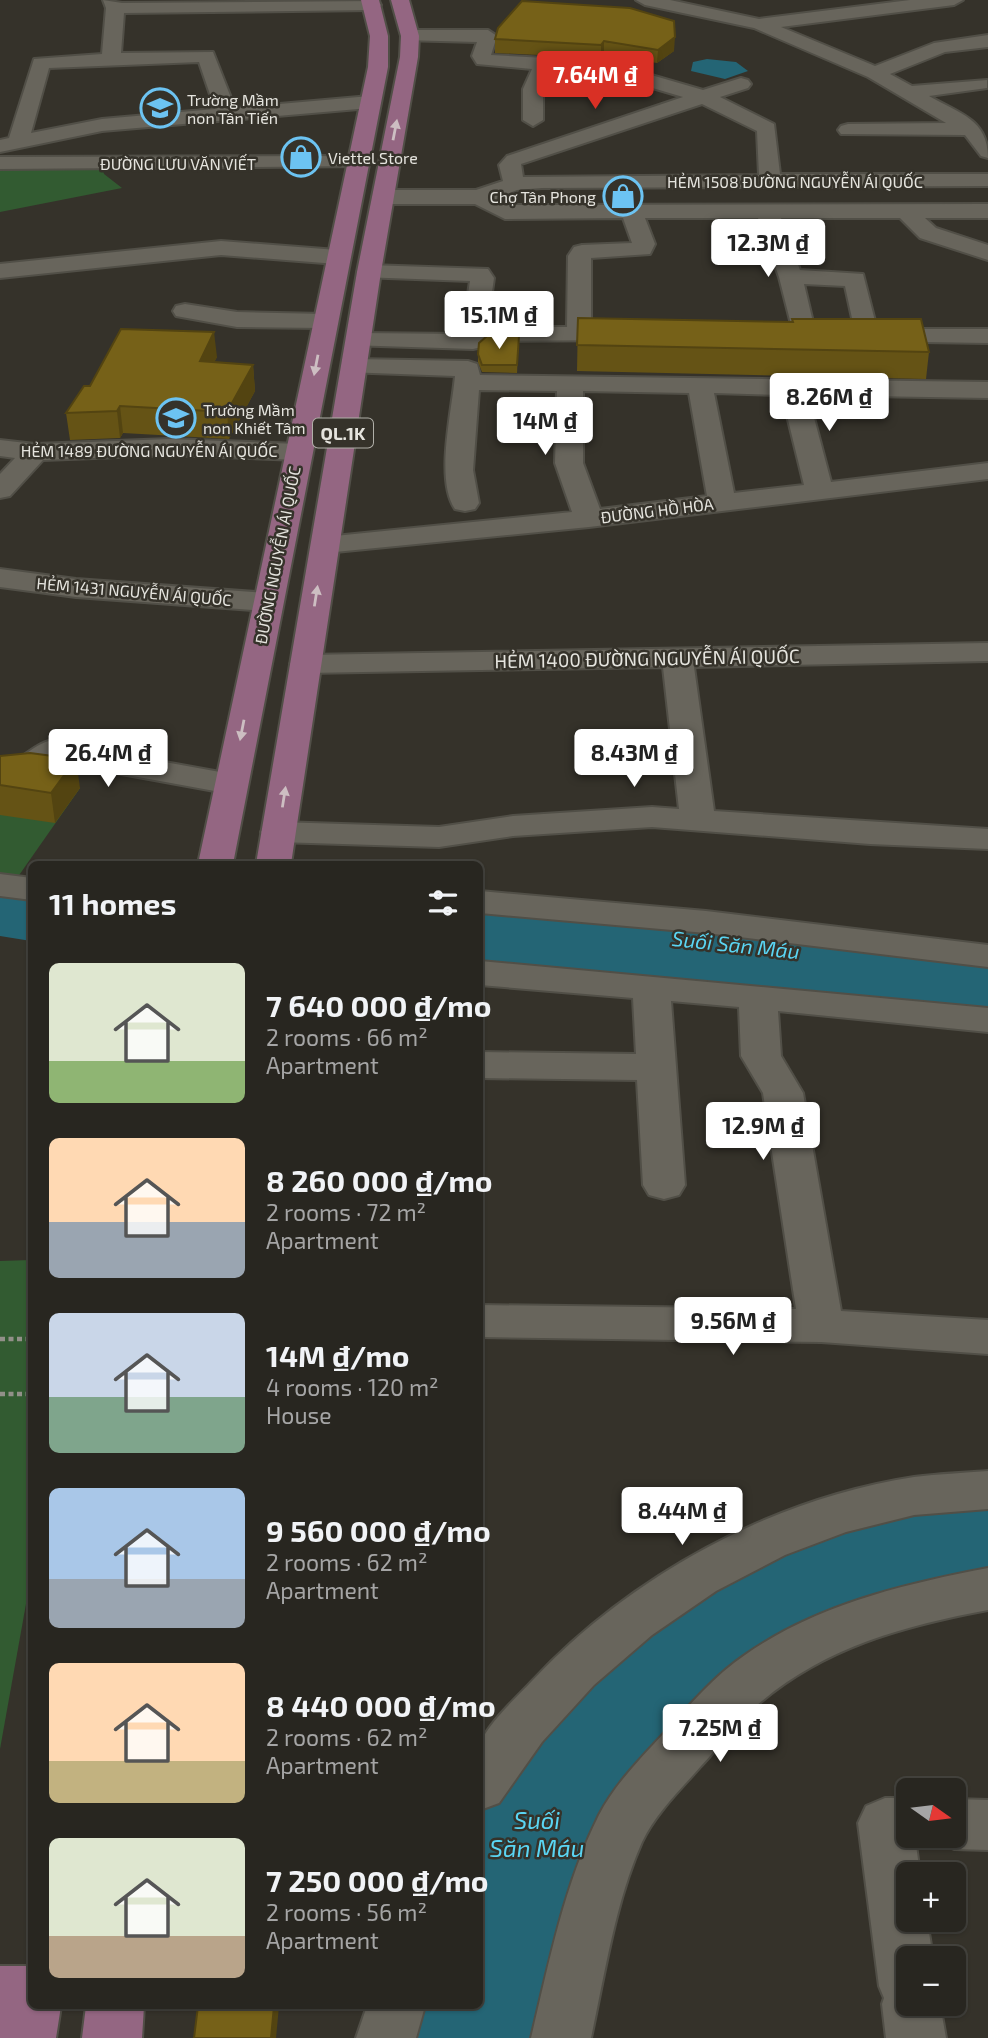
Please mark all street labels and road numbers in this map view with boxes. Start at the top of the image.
street label: ĐƯỜNG LƯU VĂN VIẾT [100,153,256,173]
street label: HẺM 1508 ĐƯỜNG NGUYỄN ÁI QUỐC [667,171,923,192]
road number: QL.1K [313,418,373,447]
street label: HẺM 1489 ĐƯỜNG NGUYỄN ÁI QUỐC [21,440,277,461]
street label: ĐƯỜNG NGUYỄN ÁI QUỐC [249,464,305,646]
street label: ĐƯỜNG HỒ HÒA [599,493,715,526]
street label: HẺM 1431 NGUYỄN ÁI QUỐC [36,572,232,610]
street label: HẺM 1400 ĐƯỜNG NGUYỄN ÁI QUỐC [494,642,800,672]

